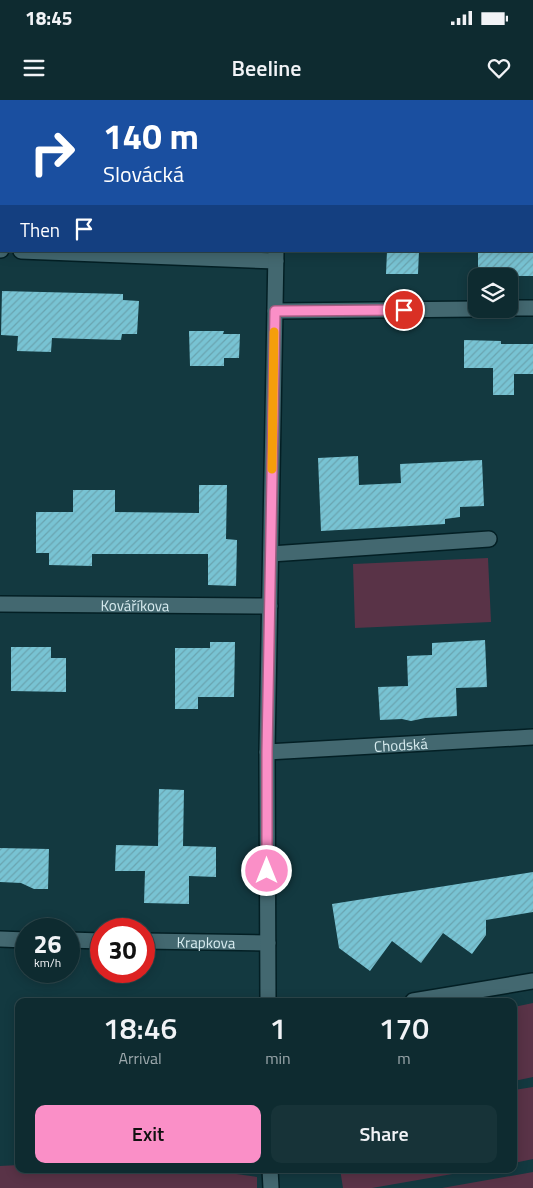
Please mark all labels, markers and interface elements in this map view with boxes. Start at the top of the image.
text: 18:45 [25,3,72,32]
text: Beeline [232,51,301,85]
icon: menu [20,54,48,82]
icon: heart [485,54,513,82]
text: 140 m [103,109,199,163]
icon: right [20,120,85,185]
text: Slovácká [103,157,184,191]
text: Then [20,215,60,244]
icon: arrive [70,215,98,243]
map controls [468,268,518,318]
button: layers [468,268,518,318]
pin [383,289,425,331]
icon: arrive [390,296,418,324]
street label: Kováříkova [101,593,170,617]
street label: Chodská [373,731,429,757]
position arrow [240,844,292,896]
speed limit sign: 30 [90,918,155,983]
text: 26 [33,925,62,963]
street label: Krapkova [177,930,236,954]
text: km/h [34,953,61,972]
text: 18:46 [103,1005,177,1051]
text: 1 [270,1005,286,1051]
text: 170 [379,1005,429,1051]
text: Arrival [118,1046,162,1070]
text: min [265,1046,291,1070]
text: m [397,1046,411,1070]
button: Exit [35,1105,261,1163]
button: Share [271,1105,497,1163]

